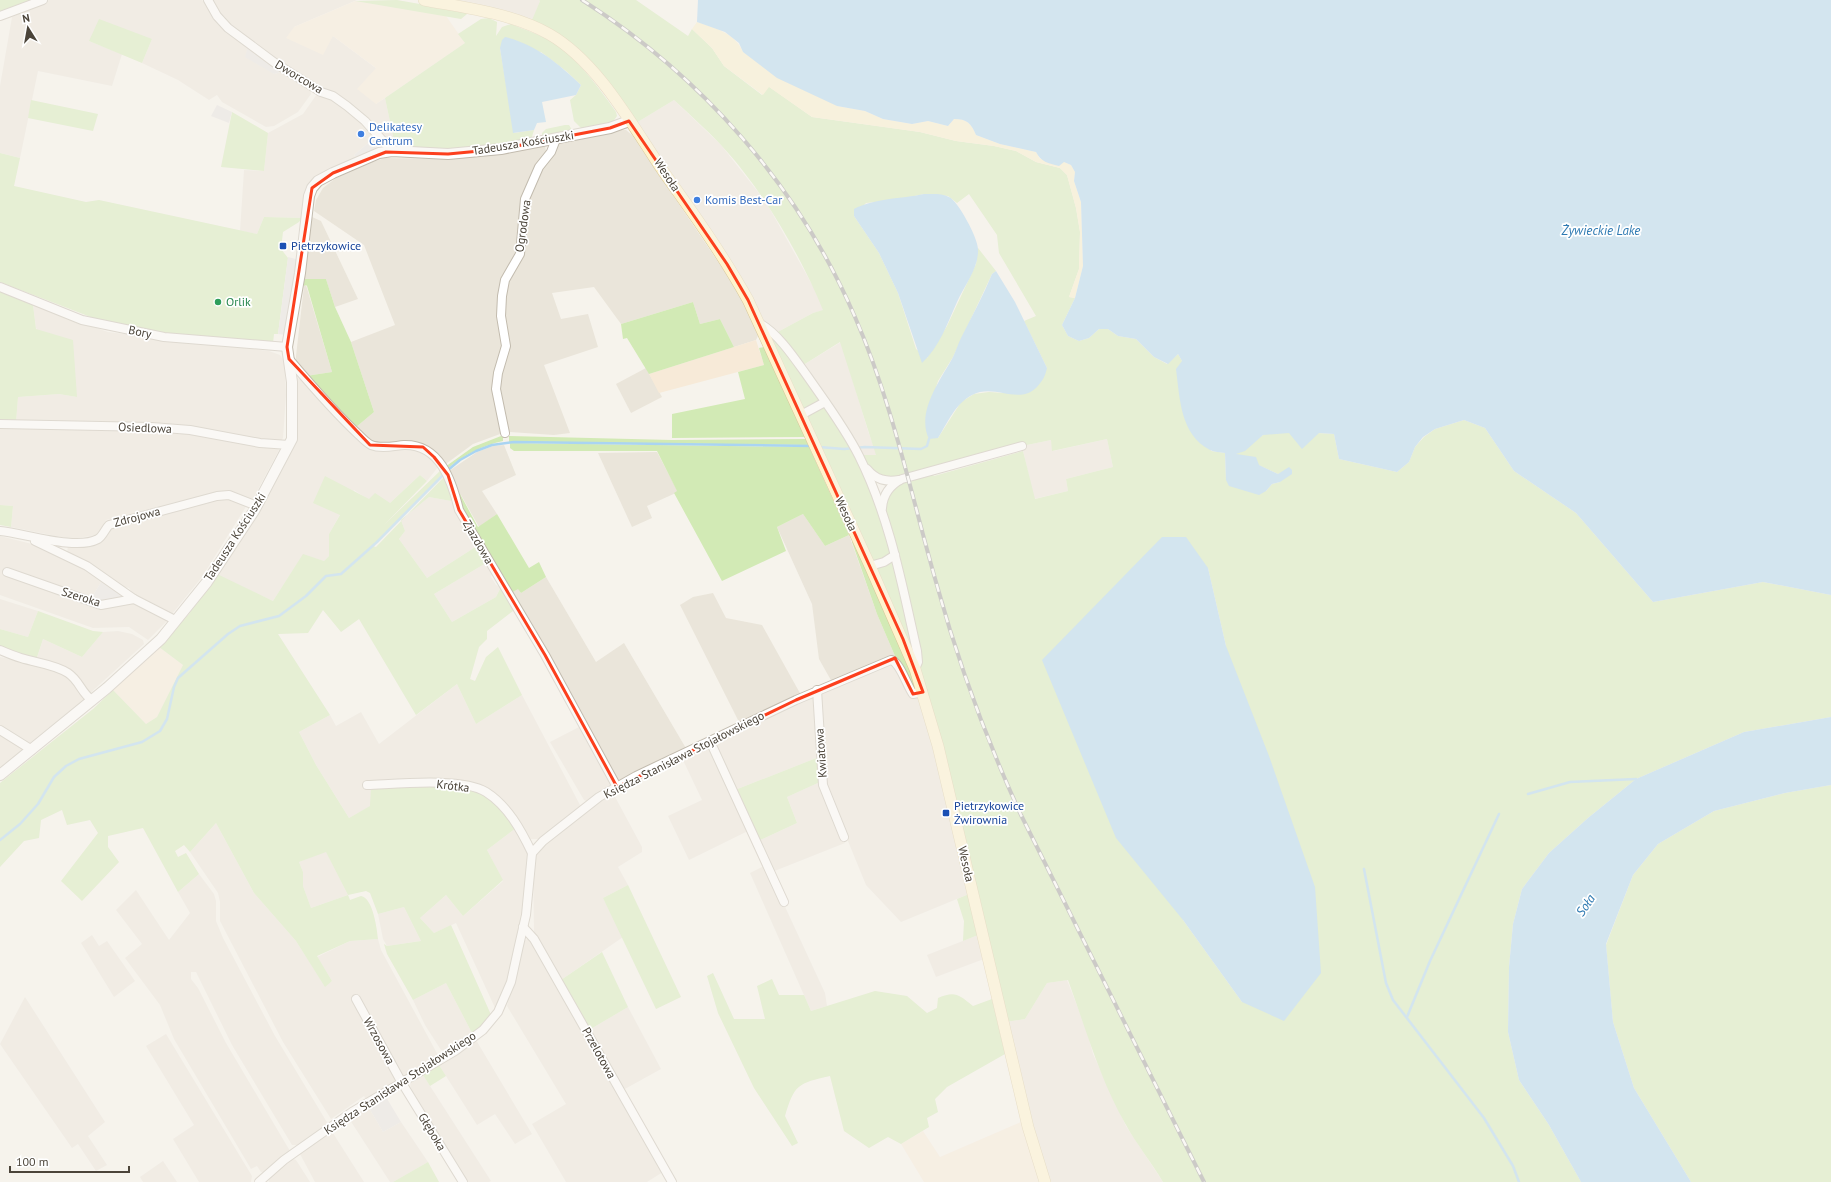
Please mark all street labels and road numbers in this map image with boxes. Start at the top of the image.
street label: Dworcowa [273,56,326,97]
street label: Tadeusza Kościuszki [471,127,575,158]
street label: Wesoła [651,155,684,194]
street label: Ogrodowa [511,199,534,253]
street label: Bory [127,322,153,341]
street label: Osiedlowa [118,419,172,436]
street label: Tadeusza Kościuszki [200,490,269,584]
street label: Wesoła [832,494,861,534]
street label: Zdrojowa [112,503,162,530]
street label: Zjazdowa [460,517,497,567]
street label: Szeroka [60,584,102,610]
street label: Księdza Stanisława Stojałowskiego [601,707,767,802]
street label: Kwiatowa [811,728,830,778]
street label: Krótka [436,776,471,795]
street label: Wesoła [955,844,978,883]
street label: Wrzosowa [360,1015,398,1067]
street label: Przelotowa [579,1024,620,1081]
street label: Księdza Stanisława Stojałowskiego [321,1028,479,1137]
street label: Głęboka [415,1110,450,1153]

